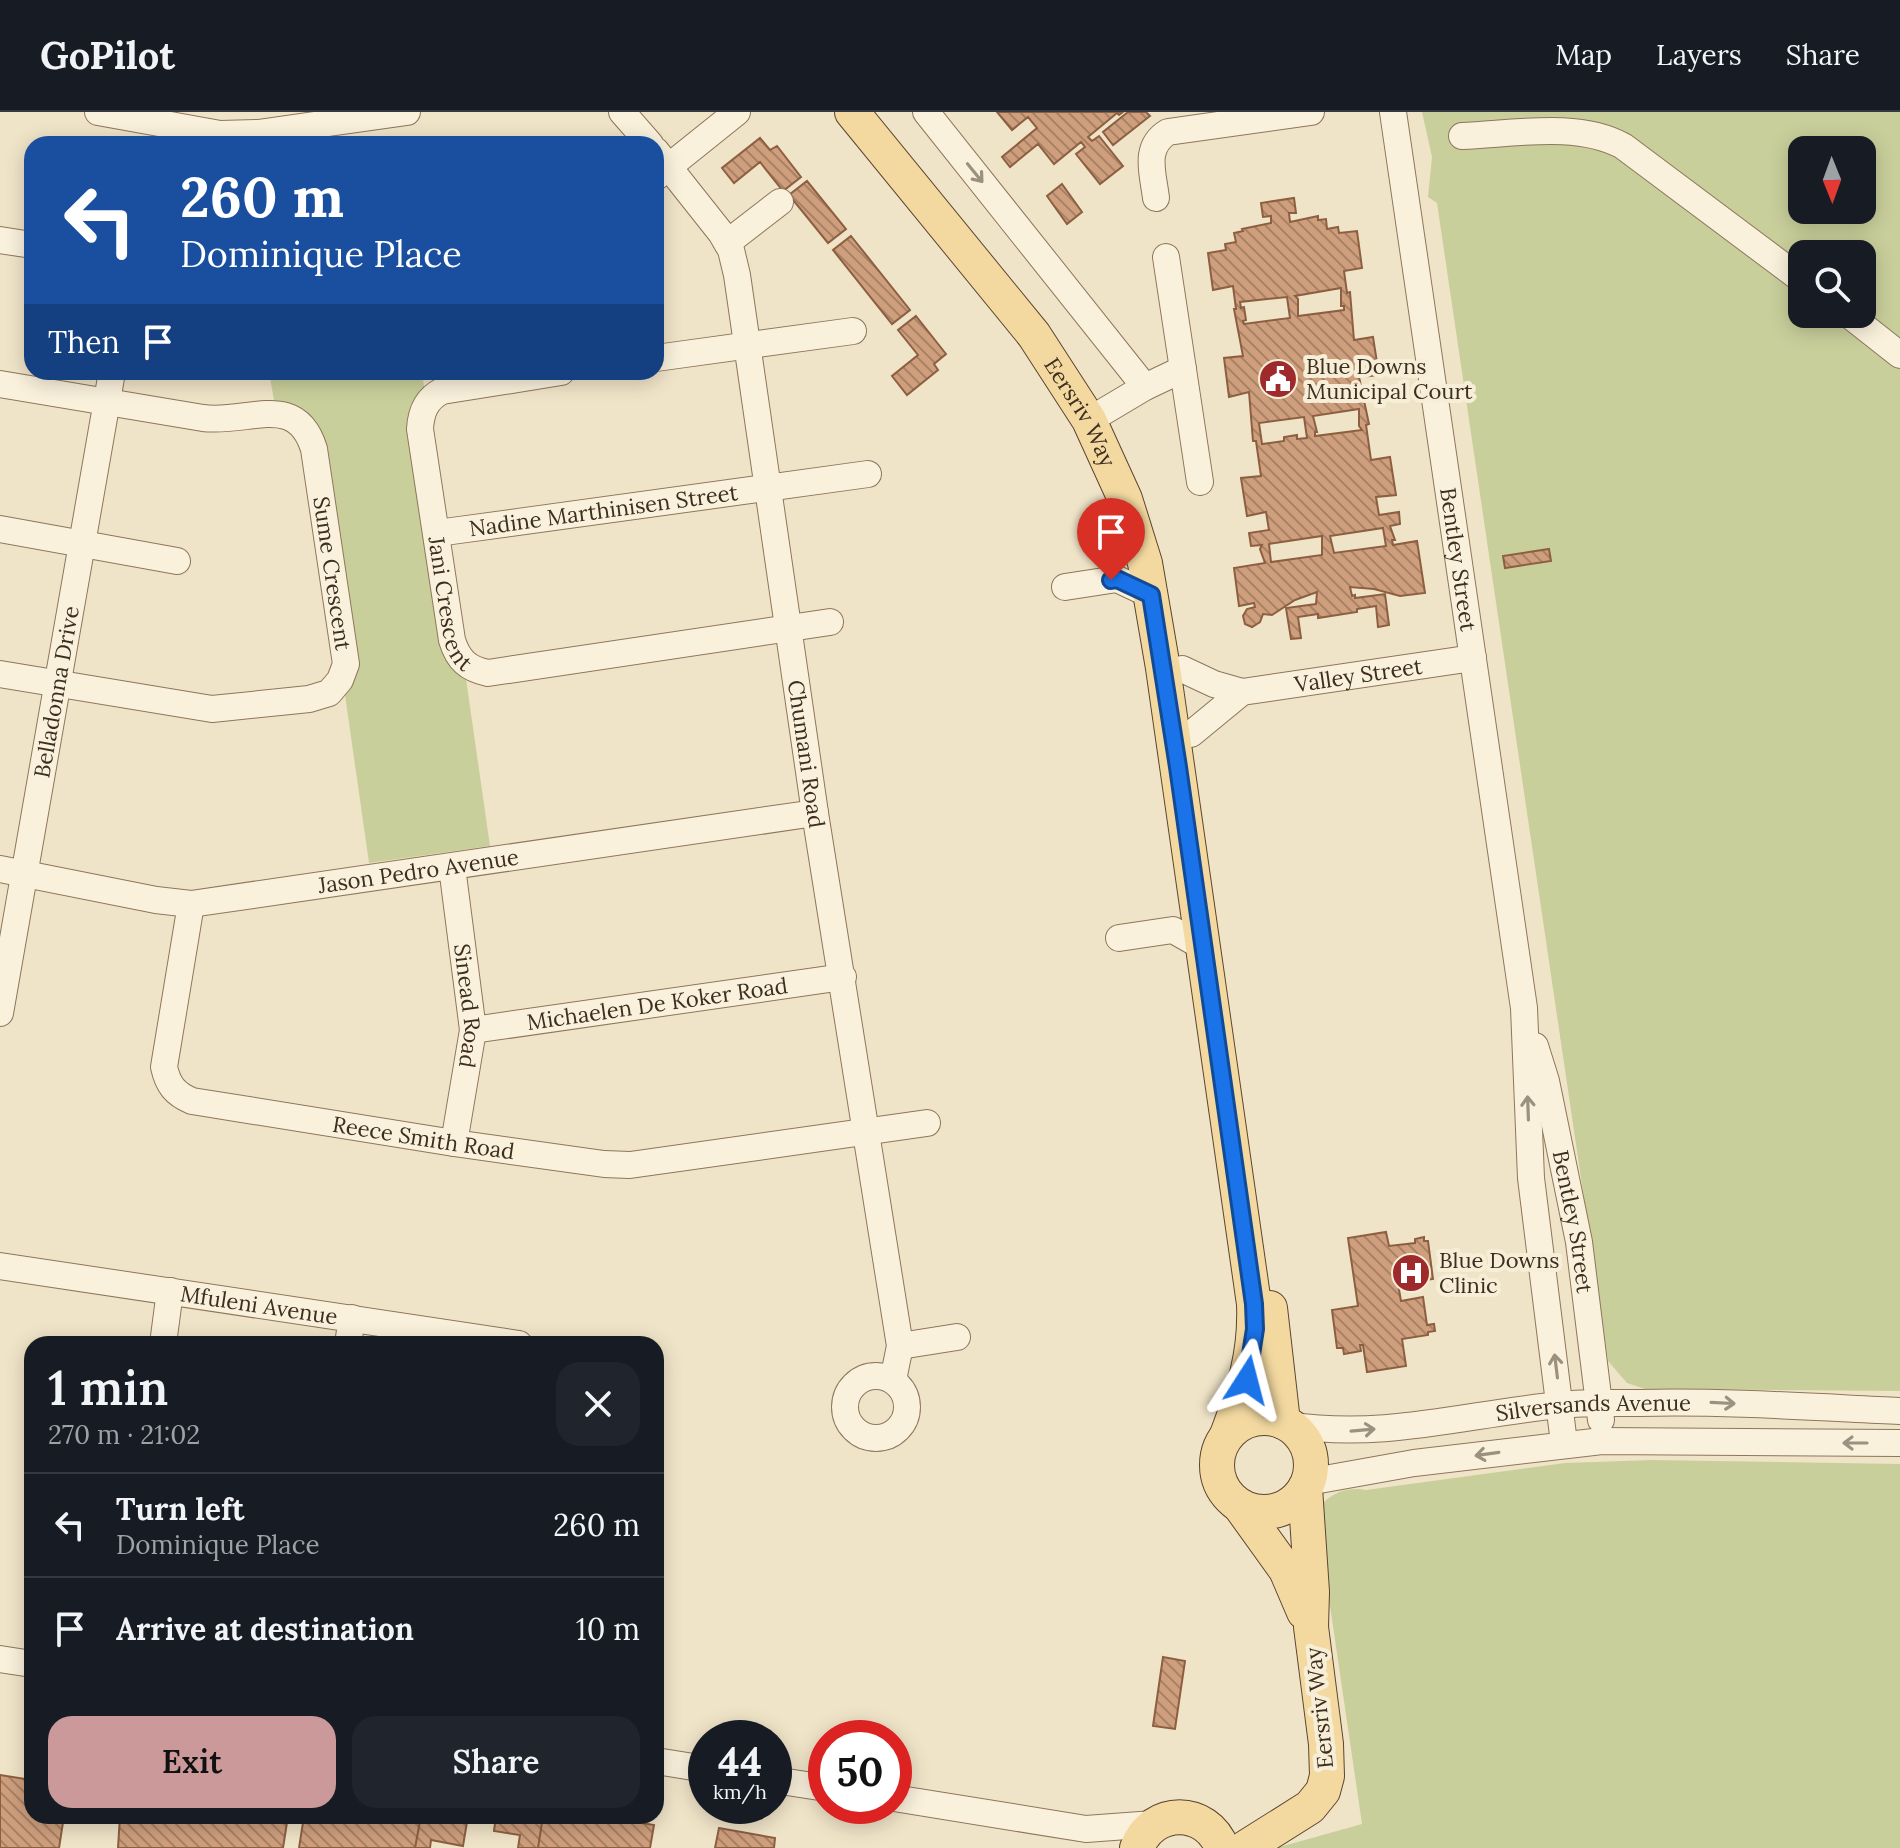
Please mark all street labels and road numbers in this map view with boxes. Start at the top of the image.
street label: Eersriv Way [1038,352,1123,471]
street label: Nadine Marthinisen Street [467,478,740,542]
street label: Bentley Street [1434,486,1483,633]
street label: Sume Crescent [307,495,358,652]
street label: Jani Crescent [422,533,479,677]
street label: Belladonna Drive [27,604,85,780]
street label: Valley Street [1292,652,1425,698]
street label: Chumani Road [782,678,831,830]
street label: Jason Pedro Avenue [315,842,521,899]
street label: Sinead Road [448,942,487,1070]
street label: Michaelen De Koker Road [525,971,789,1036]
street label: Reece Smith Road [331,1110,516,1165]
street label: Bentley Street [1547,1148,1599,1295]
street label: Mfuleni Avenue [179,1279,340,1331]
street label: Silversands Avenue [1494,1389,1691,1427]
street label: Eersriv Way [1299,1646,1339,1770]

